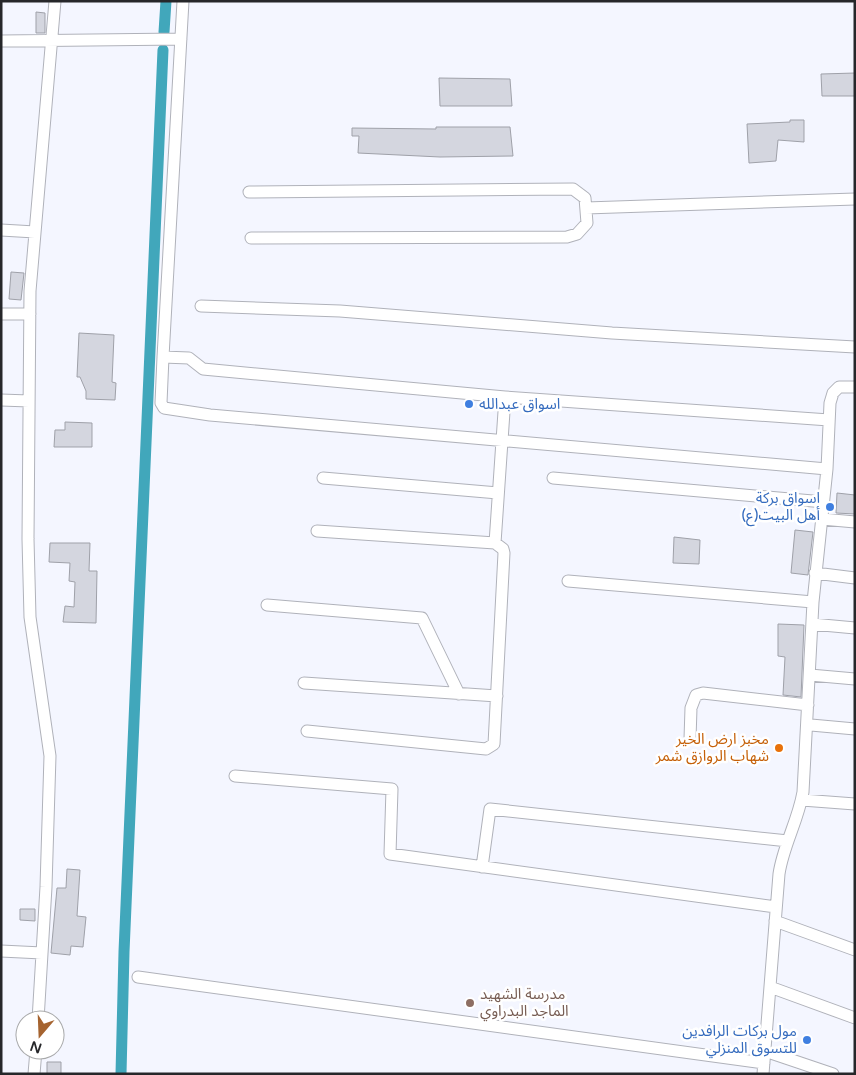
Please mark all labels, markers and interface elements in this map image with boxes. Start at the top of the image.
place label: اسواق عبدالله [479,395,560,413]
marker: اسواق عبدالله [463,398,475,410]
place label: اسواق بركة أهل البيت(ع) [741,489,820,527]
marker: اسواق بركة أهل البيت(ع) [824,501,836,513]
place label: مخبز ارض الخير شهاب الروازق شمر [655,730,769,765]
marker: مخبز ارض الخير شهاب الروازق شمر [773,742,785,754]
place label: مدرسة الشهيد الماجد البدراوي [480,985,569,1022]
marker: مدرسة الشهيد الماجد البدراوي [464,997,476,1009]
north arrow [15,1010,65,1060]
place label: مول بركات الرافدين للتسوق المنزلي [682,1022,797,1059]
marker: مول بركات الرافدين للتسوق المنزلي [801,1034,813,1046]
text: N [28,1037,44,1057]

